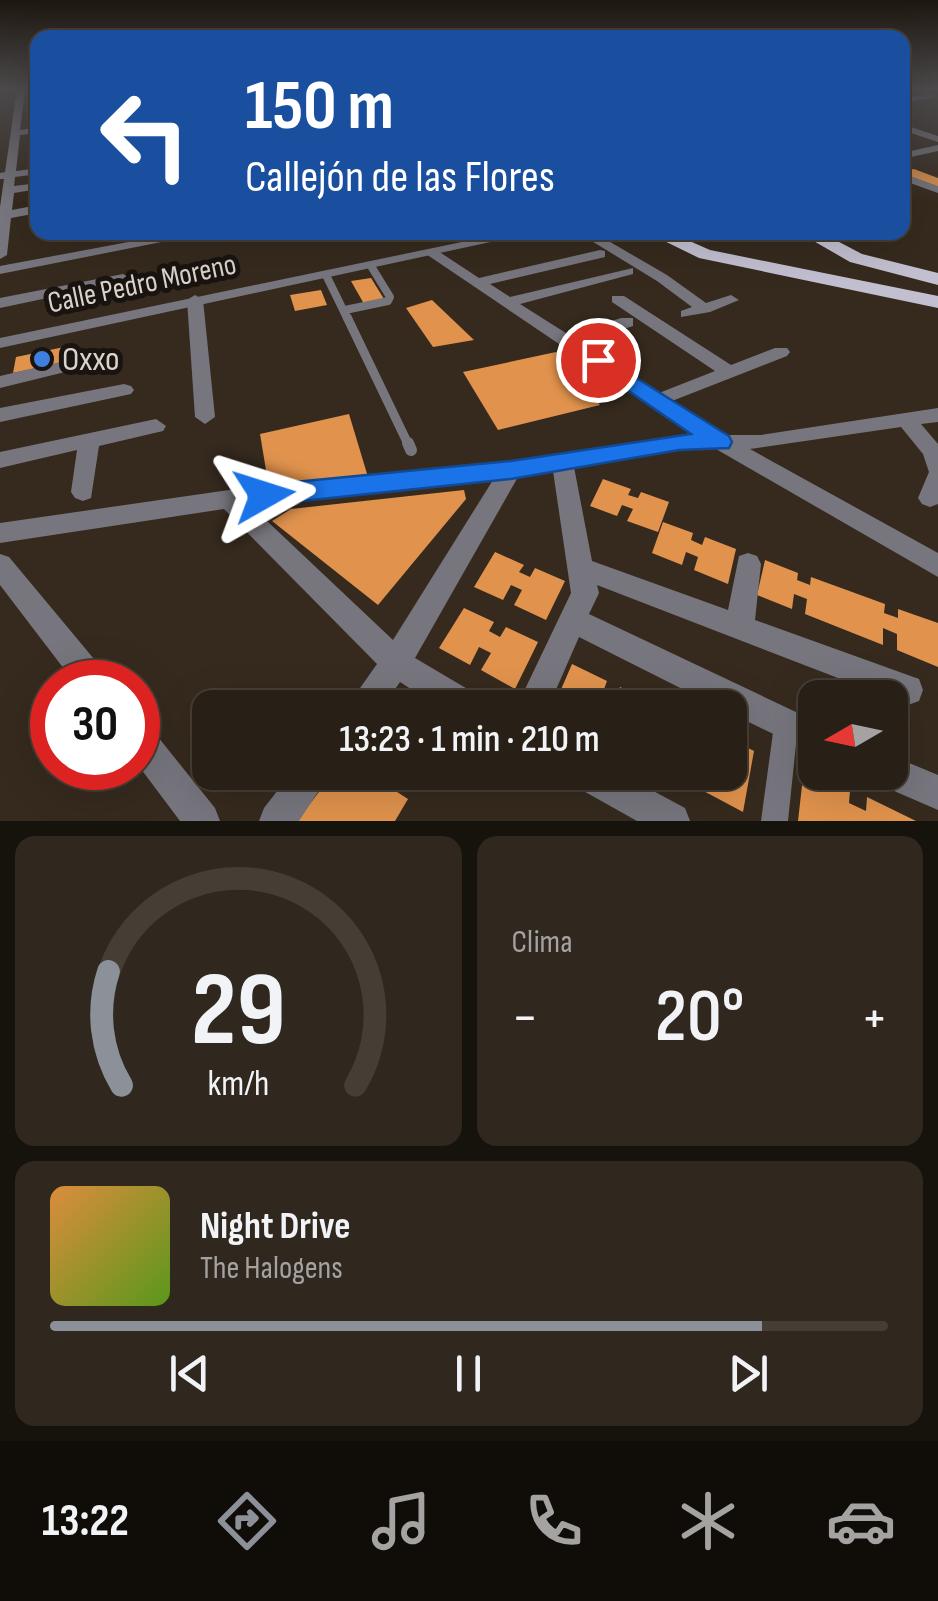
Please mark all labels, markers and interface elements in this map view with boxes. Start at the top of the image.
text: 150 m [245,65,394,149]
icon: left [80,70,210,200]
text: Callejón de las Flores [245,150,555,205]
street label: Calle Pedro Moreno [44,246,240,322]
pin [556,318,641,403]
icon: arrive [571,333,626,388]
place label: Oxxo [62,338,119,381]
marker: Oxxo [31,348,53,370]
position arrow [212,443,316,547]
speed limit sign: 30 [30,660,160,790]
north arrow [798,680,908,790]
map controls [798,680,908,790]
text: 13:23 · 1 min · 210 m [339,717,600,762]
text: Clima [512,923,572,962]
text: 29 [191,949,286,1074]
text: 20° [655,972,745,1063]
text: − [512,985,538,1052]
text: + [861,985,888,1052]
text: km/h [207,1063,269,1106]
text: Night Drive [200,1204,351,1249]
text: The Halogens [200,1249,343,1288]
icon: previous [162,1346,217,1401]
icon: pause [441,1346,496,1401]
icon: next [721,1346,776,1401]
icon: directions [212,1486,282,1556]
icon: music [366,1486,436,1556]
icon: phone [519,1486,589,1556]
icon: climate [673,1486,743,1556]
icon: car [826,1486,896,1556]
text: 13:22 [42,1494,129,1549]

